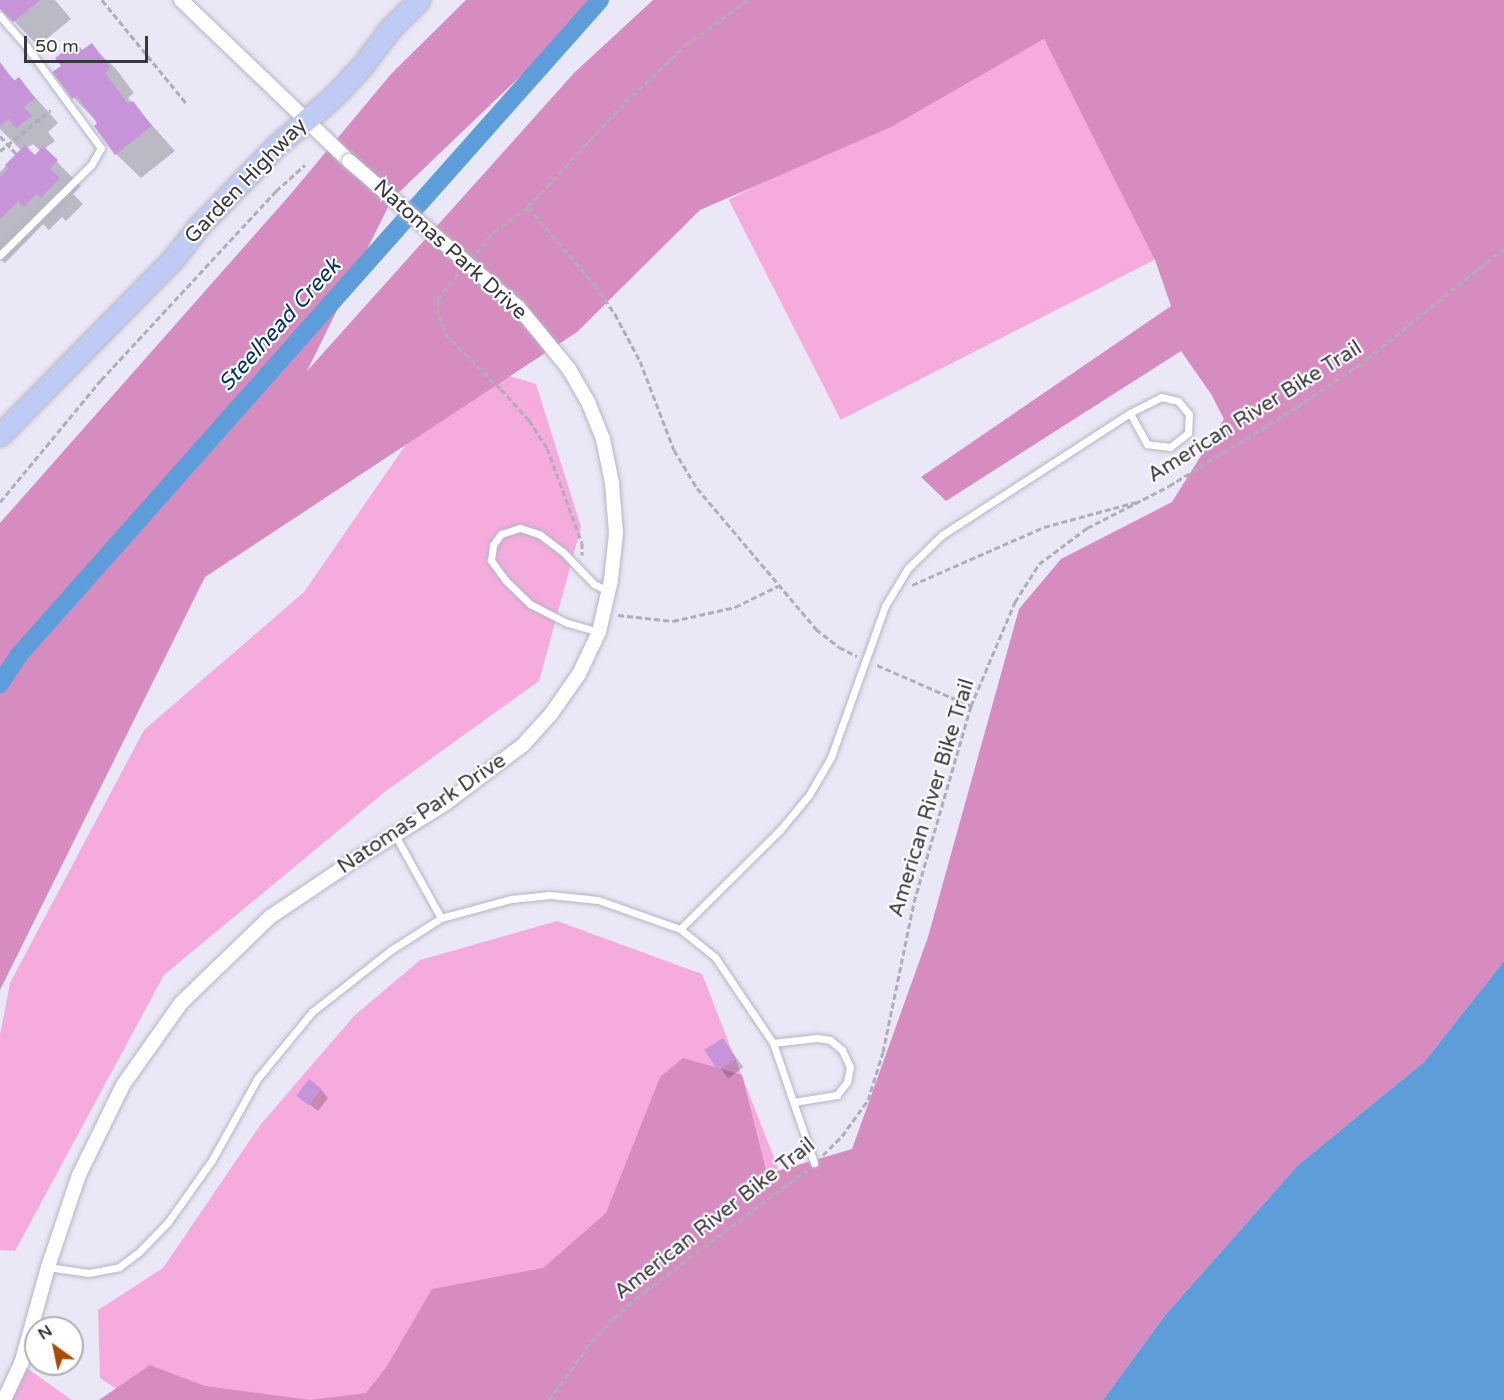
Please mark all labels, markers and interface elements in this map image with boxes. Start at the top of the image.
scale bar [27,24,152,62]
text: 50 m [35,35,79,57]
street label: Garden Highway [180,113,312,249]
street label: Natomas Park Drive [368,174,532,326]
water label: Steelhead Creek [213,253,347,397]
street label: American River Bike Trail [1143,336,1367,488]
street label: American River Bike Trail [884,676,980,920]
street label: Natomas Park Drive [333,748,511,880]
street label: American River Bike Trail [610,1133,820,1305]
north arrow [24,1316,84,1376]
text: N [34,1321,56,1344]

